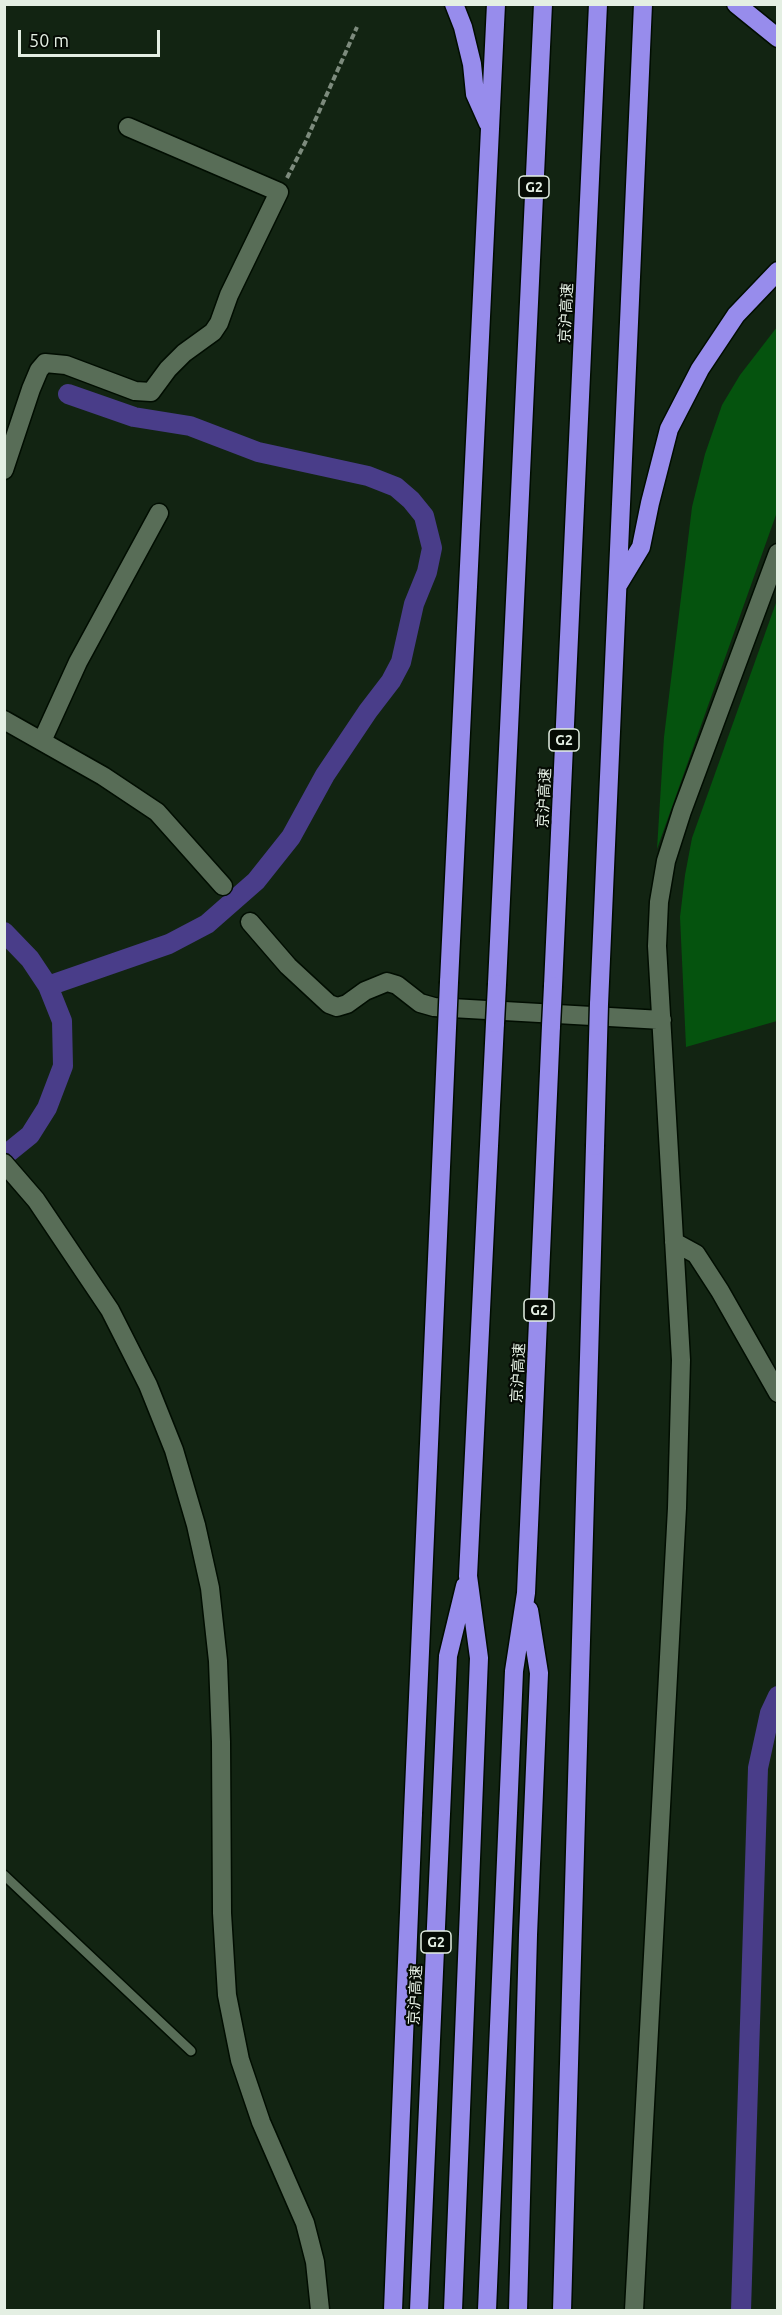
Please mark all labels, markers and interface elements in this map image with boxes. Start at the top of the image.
scale bar [21,18,164,56]
text: 50 m [29,30,69,50]
road number: G2 [519,176,549,198]
street label: 京沪高速 [555,283,577,343]
road number: G2 [549,729,579,751]
street label: 京沪高速 [533,768,555,828]
road number: G2 [524,1299,554,1321]
street label: 京沪高速 [507,1343,529,1403]
road number: G2 [421,1931,451,1953]
street label: 京沪高速 [404,1965,426,2025]

